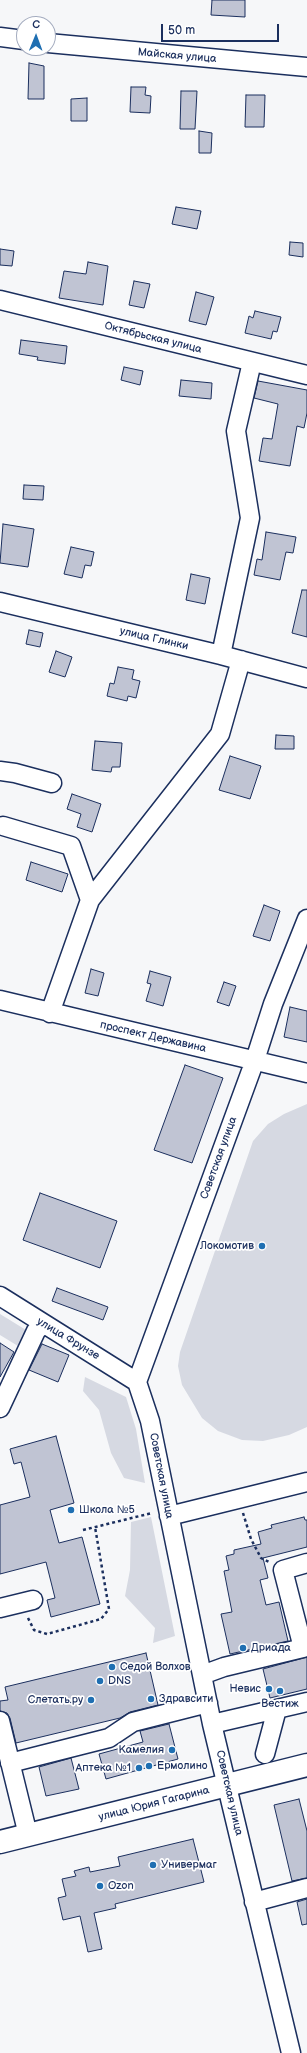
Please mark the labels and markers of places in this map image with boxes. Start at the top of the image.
place label: Локомотив [200,1239,254,1253]
marker: Локомотив [257,1241,267,1251]
place label: Школа №5 [79,1503,135,1517]
marker: Школа №5 [66,1505,76,1515]
place label: Дриада [251,1641,291,1655]
marker: Дриада [238,1643,248,1653]
place label: Седой Волхов [120,1660,190,1674]
marker: Седой Волхов [107,1662,117,1672]
place label: DNS [108,1674,131,1688]
marker: DNS [95,1676,105,1686]
place label: Невис [229,1682,261,1696]
marker: Невис [264,1684,274,1694]
marker: Вестиж [275,1686,285,1696]
place label: Здравсити [159,1692,213,1706]
place label: Слетать.ру [28,1693,83,1707]
marker: Здравсити [146,1694,156,1704]
marker: Слетать.ру [86,1695,96,1705]
place label: Вестиж [261,1697,299,1711]
place label: Камелия [119,1743,164,1757]
marker: Камелия [167,1745,177,1755]
place label: Ермолино [157,1759,208,1773]
place label: Аптека №1 [76,1761,131,1775]
marker: Ермолино [144,1761,154,1771]
marker: Аптека №1 [134,1763,144,1773]
place label: Универмаг [161,1858,217,1872]
marker: Универмаг [148,1860,158,1870]
place label: Ozon [108,1879,134,1893]
marker: Ozon [95,1881,105,1891]

